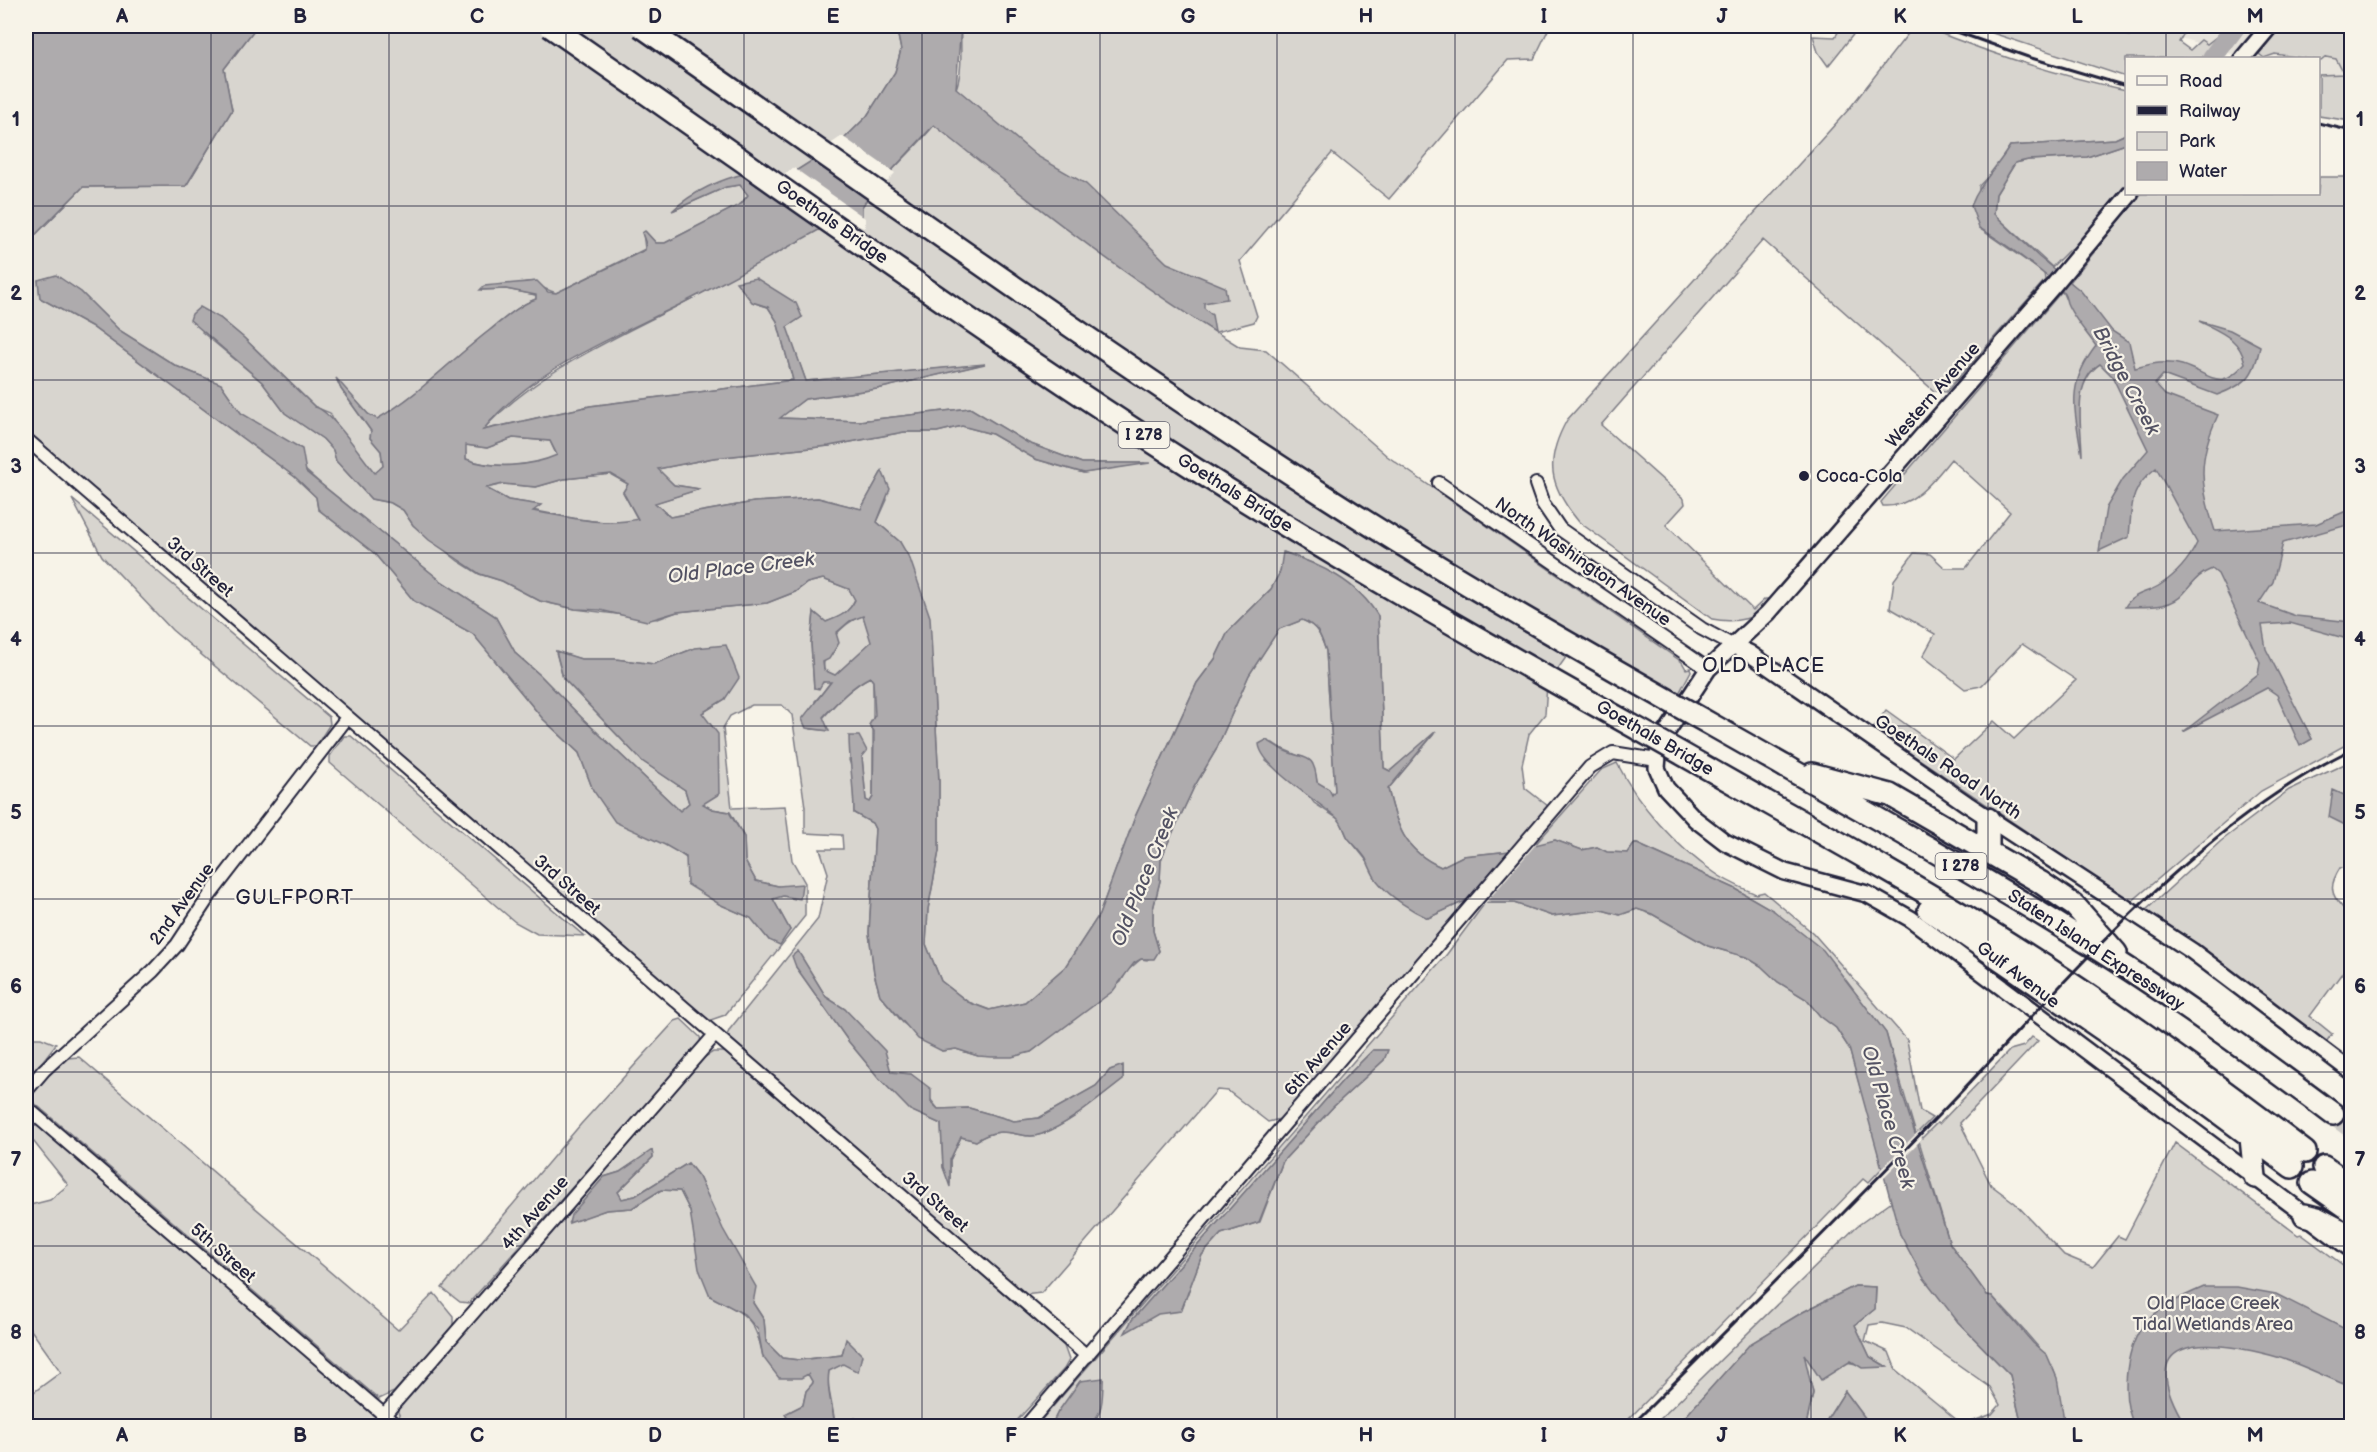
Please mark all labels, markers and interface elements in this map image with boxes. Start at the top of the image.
text: A [115,5,129,29]
text: B [293,5,307,29]
text: C [470,5,484,29]
text: D [648,5,662,29]
text: E [827,5,840,29]
text: F [1005,5,1017,29]
text: G [1181,5,1196,29]
text: H [1359,5,1373,29]
text: I [1541,5,1547,29]
text: J [1717,5,1729,29]
text: K [1893,5,1907,29]
text: L [2071,5,2083,29]
text: M [2246,5,2264,29]
legend [2125,57,2320,195]
text: Road [2179,71,2223,92]
text: Railway [2179,101,2241,122]
text: 1 [12,108,20,132]
text: 1 [2356,108,2364,132]
text: Park [2179,131,2215,152]
text: Water [2179,161,2227,182]
street label: Goethals Bridge [772,175,892,269]
text: 2 [10,282,22,306]
text: 2 [2354,282,2366,306]
water label: Bridge Creek [2087,323,2165,440]
street label: Western Avenue [1882,338,1985,452]
road number: I 278 [1118,422,1170,448]
street label: Goethals Bridge [1173,449,1297,537]
text: 3 [10,455,22,479]
text: 3 [2354,455,2366,479]
place label: Coca-Cola [1816,466,1902,487]
marker: Coca-Cola [1797,469,1811,483]
street label: North Washington Avenue [1491,493,1675,631]
street label: 3rd Street [162,532,238,602]
water label: Old Place Creek [666,547,817,589]
text: 4 [10,628,22,652]
text: 4 [2354,628,2366,652]
district label: OLD PLACE [1702,654,1826,678]
street label: Goethals Bridge [1592,696,1718,780]
street label: Goethals Road North [1871,710,2025,824]
text: 5 [10,801,22,825]
text: 5 [2354,801,2366,825]
water label: Old Place Creek [1106,803,1184,950]
street label: 3rd Street [529,850,605,920]
road number: I 278 [1936,853,1986,879]
street label: 2nd Avenue [145,859,219,949]
street label: Staten Island Expressway [2004,885,2189,1015]
district label: GULFPORT [235,886,355,910]
street label: Gulf Avenue [1972,937,2064,1013]
text: 6 [10,975,22,999]
text: 6 [2354,975,2366,999]
street label: 6th Avenue [1280,1017,1356,1101]
water label: Old Place Creek [1856,1043,1920,1192]
text: 7 [10,1148,22,1172]
text: 7 [2354,1148,2366,1172]
street label: 3rd Street [897,1167,973,1237]
street label: 4th Avenue [497,1171,573,1255]
street label: 5th Street [186,1219,260,1287]
park label: Old Place Creek Tidal Wetlands Area [2133,1293,2293,1335]
text: 8 [10,1321,22,1345]
text: 8 [2354,1321,2366,1345]
text: A [115,1424,129,1448]
text: B [293,1424,307,1448]
text: C [470,1424,484,1448]
text: D [648,1424,662,1448]
text: E [827,1424,840,1448]
text: F [1005,1424,1017,1448]
text: G [1181,1424,1196,1448]
text: H [1359,1424,1373,1448]
text: I [1541,1424,1547,1448]
text: J [1717,1424,1729,1448]
text: K [1893,1424,1907,1448]
text: L [2071,1424,2083,1448]
text: M [2246,1424,2264,1448]

